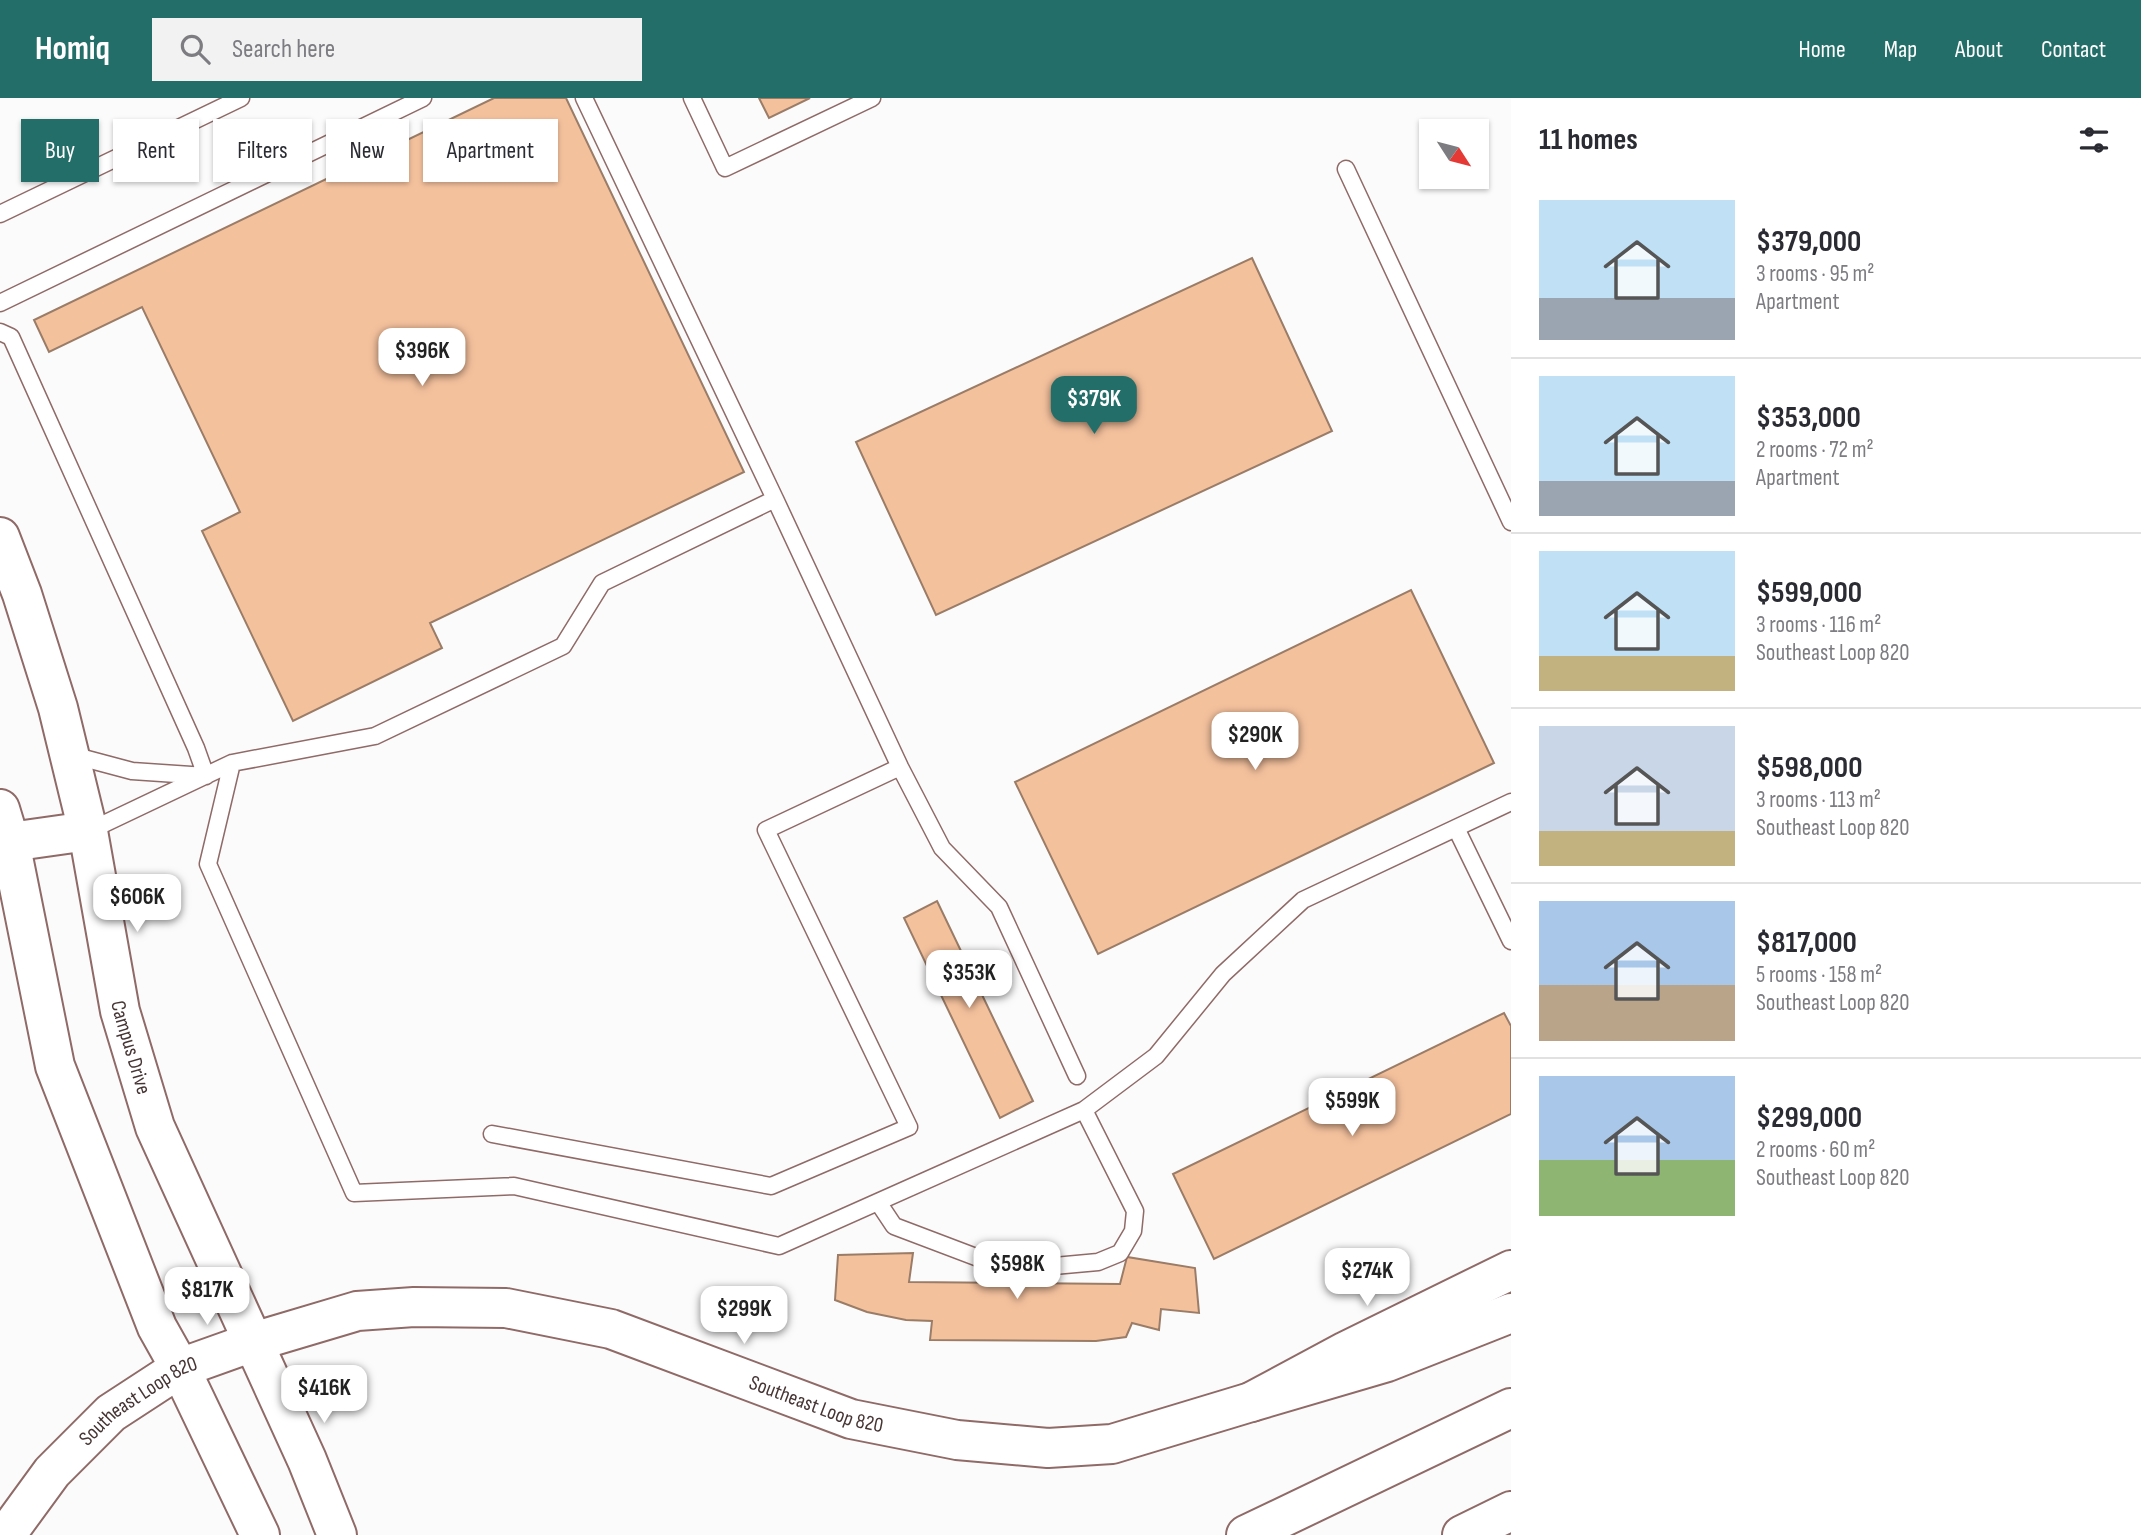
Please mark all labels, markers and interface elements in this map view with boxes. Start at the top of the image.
search box [152,18,642,81]
text: Homiq [35,29,110,69]
icon: search [176,30,214,68]
text: Search here [232,34,335,65]
text: Home [1798,35,1846,64]
text: Map [1884,35,1917,64]
text: About [1955,35,2003,64]
text: Contact [2041,35,2106,64]
chip: Buy [21,119,99,182]
chip: Rent [113,119,199,182]
chip: Filters [213,119,312,182]
chip: New [326,119,409,182]
chip: Apartment [423,119,558,182]
north arrow [1419,119,1489,189]
map controls [1419,119,1489,189]
icon: filters [2075,121,2113,159]
text: 11 homes [1539,122,1638,158]
text: $379,000 [1756,224,1861,260]
icon: home [1595,228,1679,312]
text: 3 rooms · 95 m² [1756,260,1875,288]
text: Apartment [1756,288,1840,316]
pin: $396K [373,328,471,388]
text: $396K [394,337,450,365]
pin: $379K [1045,376,1143,436]
text: $379K [1067,385,1121,413]
text: $353,000 [1756,400,1861,436]
icon: home [1595,404,1679,488]
text: 2 rooms · 72 m² [1756,436,1874,464]
text: Apartment [1756,464,1840,492]
text: $599,000 [1756,575,1862,611]
icon: home [1595,579,1679,663]
text: 3 rooms · 116 m² [1756,611,1881,639]
text: Southeast Loop 820 [1756,639,1910,667]
pin: $290K [1206,712,1304,772]
text: $290K [1227,721,1283,749]
text: $598,000 [1756,750,1862,786]
icon: home [1595,754,1679,838]
text: 3 rooms · 113 m² [1756,786,1881,814]
text: Southeast Loop 820 [1756,814,1910,842]
pin: $606K [88,874,186,934]
text: $606K [109,883,165,911]
text: $817,000 [1756,925,1857,961]
icon: home [1595,929,1679,1013]
pin: $353K [920,950,1018,1010]
text: $353K [942,959,996,987]
text: 5 rooms · 158 m² [1756,961,1882,989]
text: Southeast Loop 820 [1756,989,1910,1017]
street label: Campus Drive [105,999,156,1097]
pin: $599K [1303,1079,1401,1138]
text: $599K [1325,1087,1380,1115]
text: $299,000 [1756,1100,1862,1136]
icon: home [1595,1104,1679,1188]
text: 2 rooms · 60 m² [1756,1136,1875,1164]
text: Southeast Loop 820 [1756,1164,1910,1192]
pin: $598K [968,1242,1066,1301]
pin: $274K [1318,1248,1416,1308]
text: $598K [990,1250,1044,1278]
text: $274K [1341,1257,1393,1285]
pin: $817K [158,1268,256,1327]
text: $817K [180,1276,234,1304]
pin: $299K [695,1286,793,1346]
text: $299K [717,1295,771,1323]
street label: Southeast Loop 820 [74,1351,201,1451]
pin: $416K [275,1366,373,1425]
street label: Southeast Loop 820 [746,1370,885,1438]
text: $416K [297,1374,351,1402]

